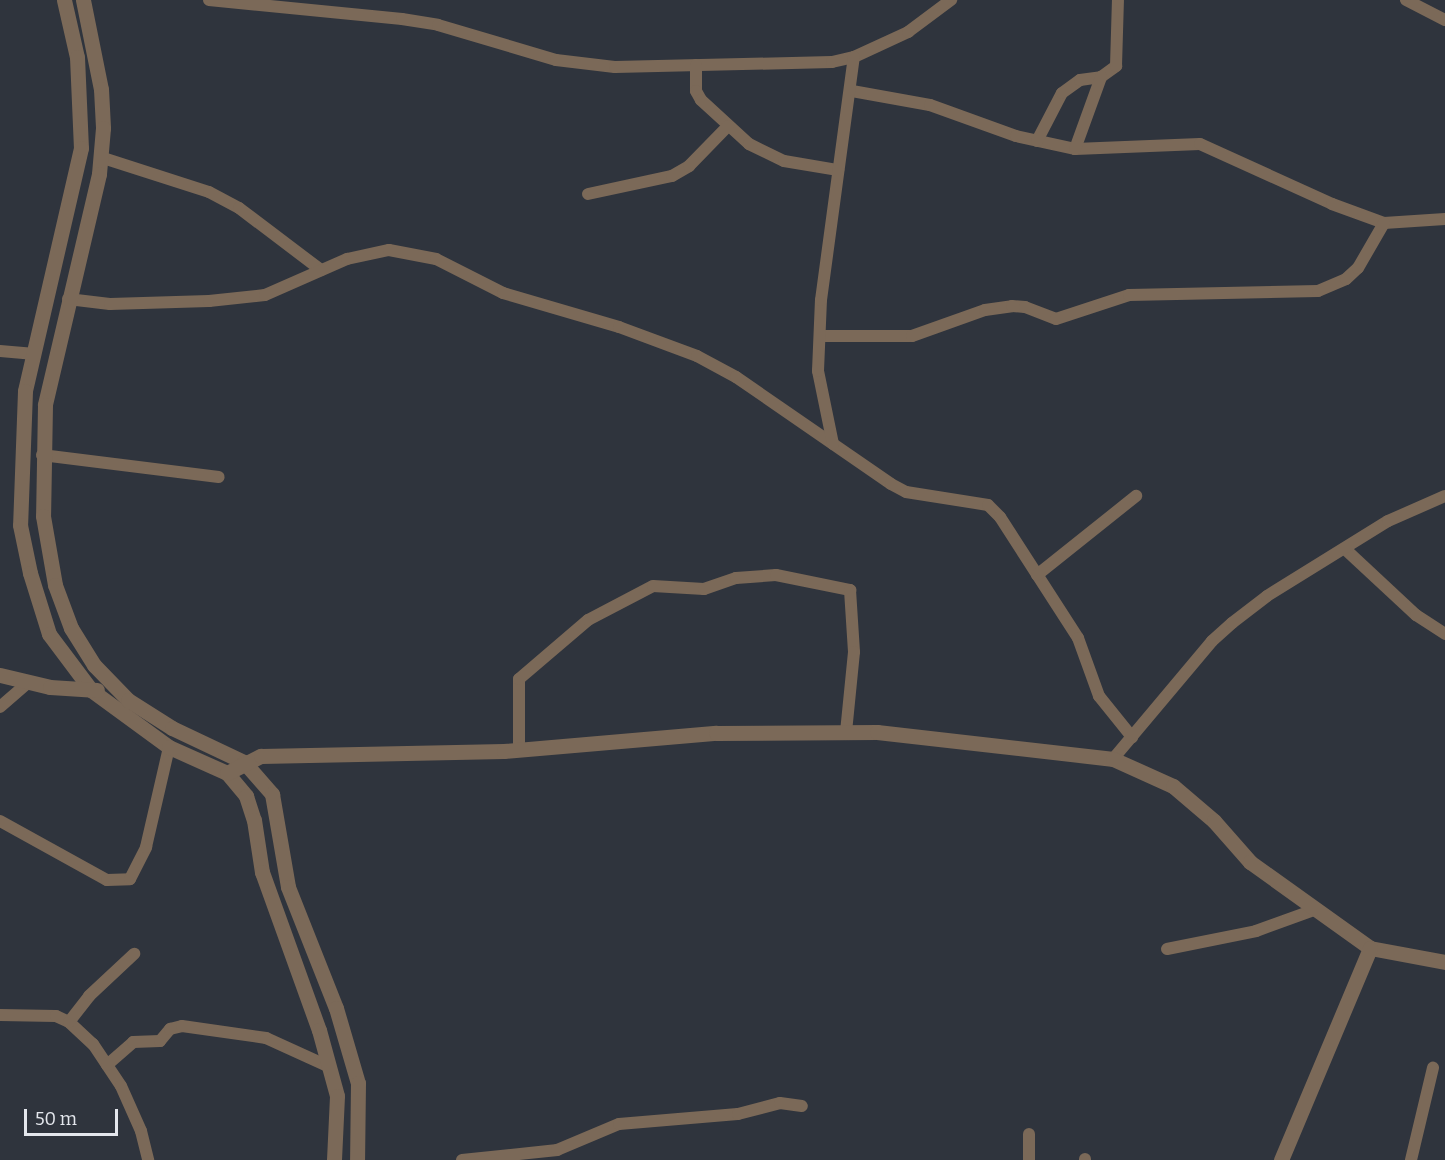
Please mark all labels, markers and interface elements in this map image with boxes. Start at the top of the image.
scale bar [27,1097,122,1135]
text: 50 m [35,1108,77,1130]

